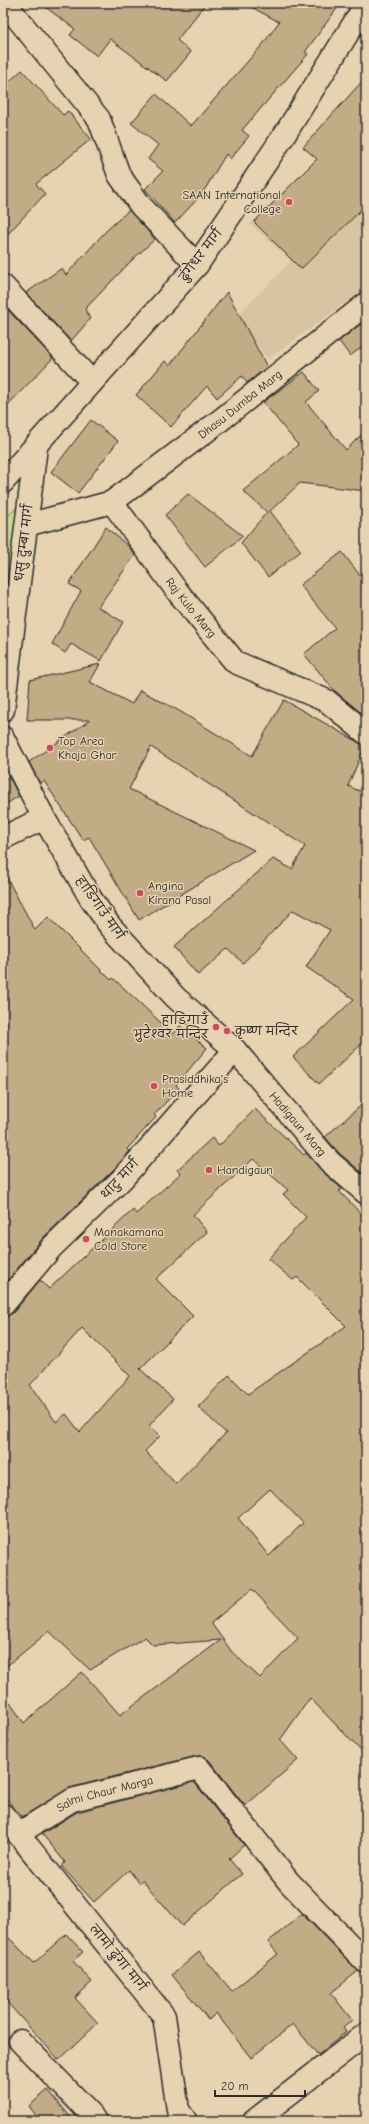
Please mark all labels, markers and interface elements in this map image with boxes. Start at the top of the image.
place label: SAAN International College [183,188,281,216]
marker: SAAN International College [284,197,294,207]
street label: ढुंगेधर मार्ग [173,223,227,285]
street label: Dhasu Dumba Marg [195,367,285,442]
street label: धसु दुम्बा मार्ग [10,502,37,583]
street label: Raj Kulo Marg [163,575,219,641]
place label: Top Area Khaja Ghar [58,734,117,762]
marker: Top Area Khaja Ghar [45,743,55,753]
street label: हाडिगाउँ मार्ग [73,871,130,943]
place label: Angina Kirana Pasal [148,879,211,907]
marker: Angina Kirana Pasal [135,888,145,898]
place label: हाडिगाउँ भुटेश्वर मन्दिर [132,1010,209,1042]
marker: हाडिगाउँ भुटेश्वर मन्दिर [211,1022,221,1032]
place label: कृष्ण मन्दिर [234,1022,299,1039]
marker: कृष्ण मन्दिर [222,1026,232,1036]
place label: Prasiddhika's Home [162,1072,228,1100]
marker: Prasiddhika's Home [149,1081,159,1091]
street label: Hadigaun Marg [266,1089,329,1159]
street label: थाटु मार्ग [97,1154,143,1202]
place label: Handigaun [217,1163,273,1177]
marker: Handigaun [204,1165,214,1175]
place label: Manakamana Cold Store [94,1225,164,1253]
marker: Manakamana Cold Store [81,1234,91,1244]
street label: Salmi Chaur Marga [54,1773,155,1815]
street label: लामो ढुंगा मार्ग [86,1920,151,1995]
scale bar [215,2072,305,2098]
text: 20 m [221,2079,249,2093]

